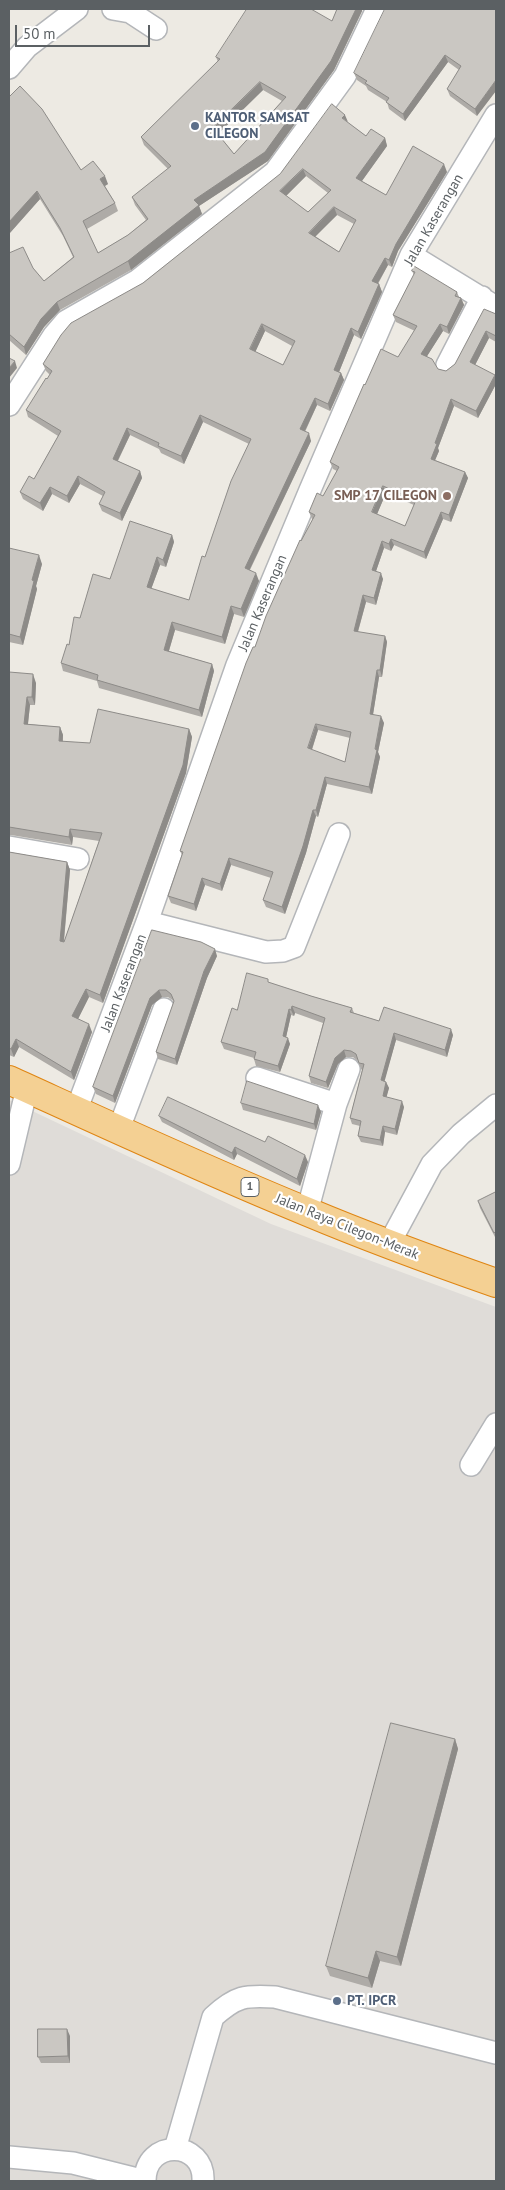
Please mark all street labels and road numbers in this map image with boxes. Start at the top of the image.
street label: Jalan Kaserangan [401,171,467,269]
street label: Jalan Kaserangan [235,552,291,654]
street label: Jalan Kaserangan [98,932,150,1034]
road number: 1 [241,1178,259,1196]
street label: Jalan Raya Cilegon-Merak [273,1191,421,1263]

